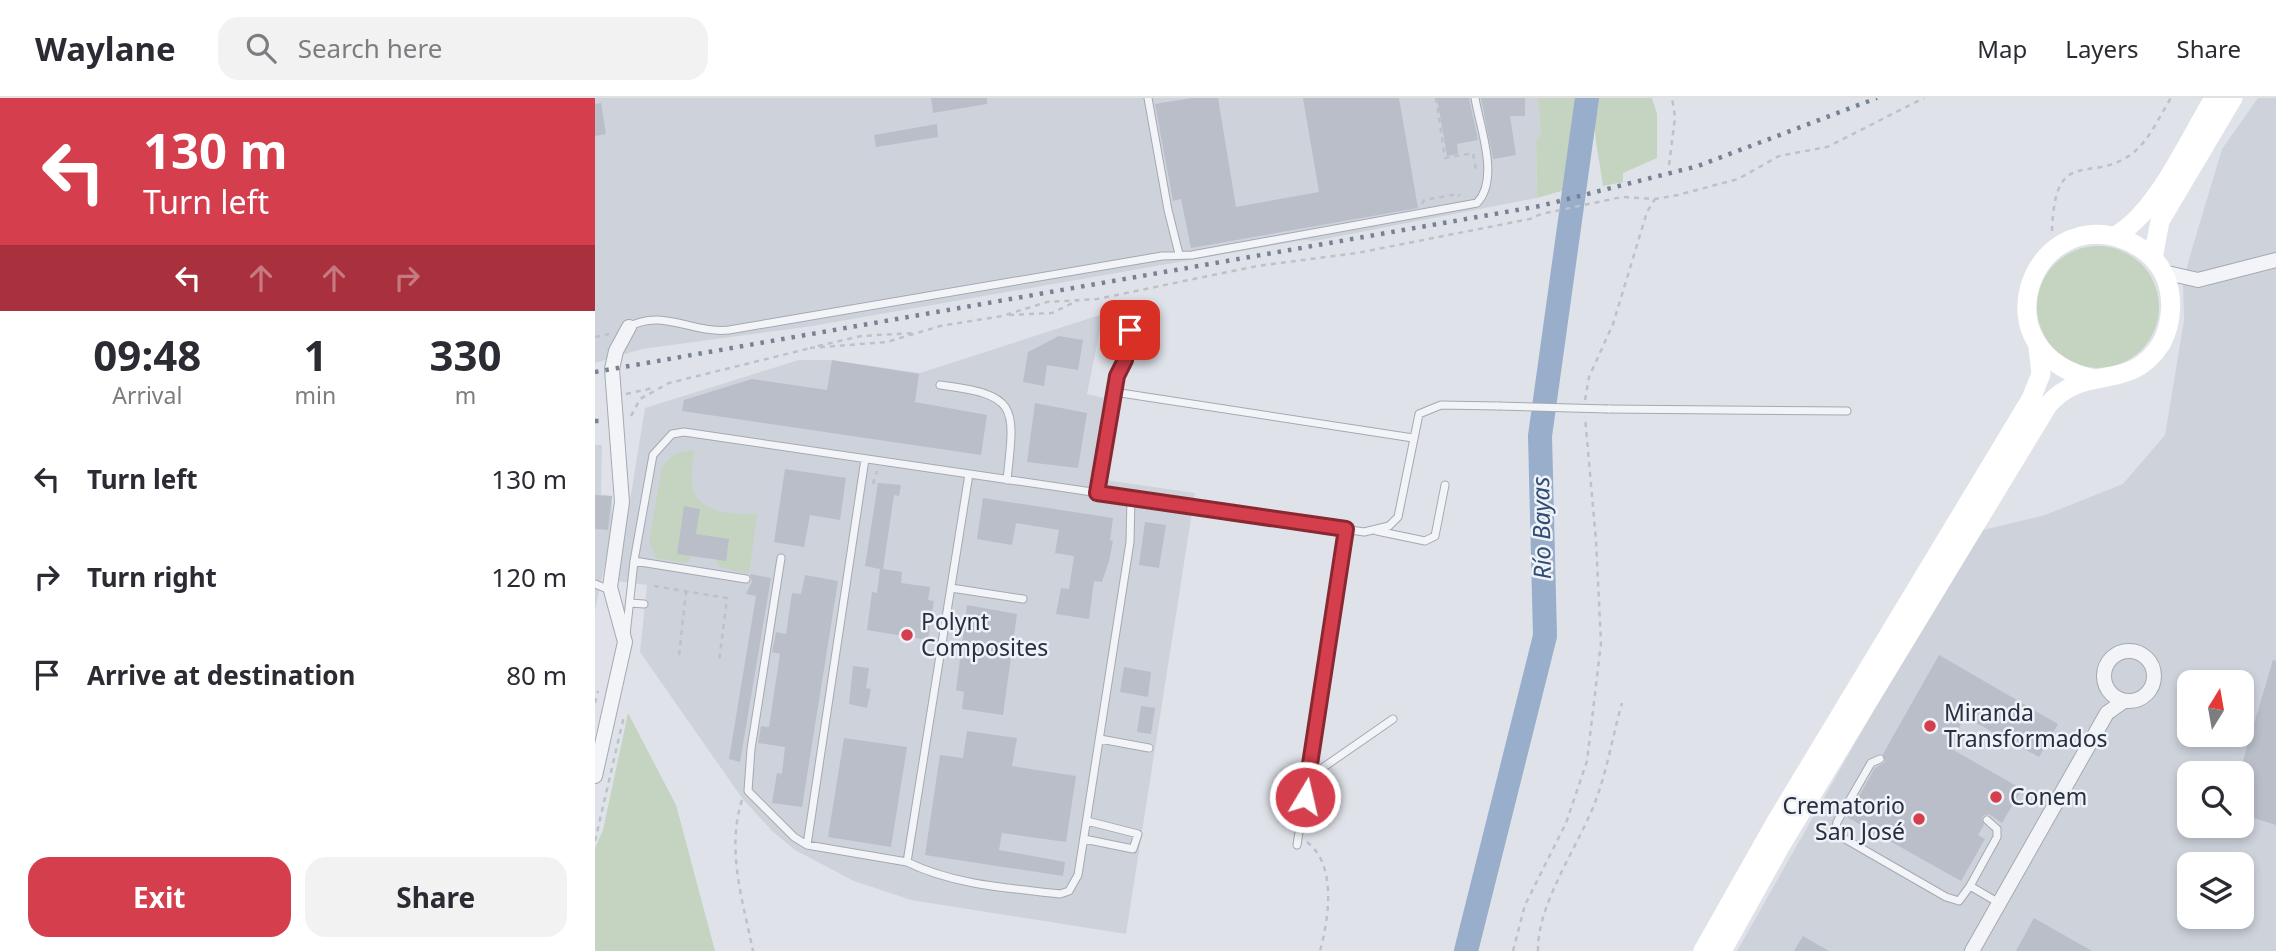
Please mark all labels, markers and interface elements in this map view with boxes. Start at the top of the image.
search box [218,17,708,80]
text: Waylane [35,26,176,71]
icon: search [242,29,280,67]
text: Search here [298,30,442,66]
text: Map [1977,32,2027,65]
text: Layers [2065,32,2139,65]
text: Share [2177,32,2241,65]
text: 130 m [143,117,288,183]
icon: left [28,126,119,217]
text: Turn left [143,180,269,223]
icon: left [169,259,207,297]
icon: ahead [242,259,280,297]
icon: ahead [315,259,353,297]
icon: right [388,259,426,297]
pin [1100,300,1160,360]
icon: arrive [1111,311,1149,349]
text: 09:48 [93,326,201,383]
text: 1 [303,326,327,383]
text: 330 [430,326,502,383]
text: Arrival [112,379,182,411]
text: min [295,379,336,411]
text: m [455,379,476,411]
icon: left [28,460,66,498]
text: Turn left [87,461,198,497]
text: 130 m [491,461,567,497]
water label: Río Bayas [1523,476,1558,580]
icon: right [28,558,66,596]
text: Turn right [87,559,217,595]
text: 120 m [491,559,567,595]
place label: Polynt Composites [921,605,1048,663]
marker: Polynt Composites [899,627,915,643]
icon: arrive [28,656,66,694]
text: Arrive at destination [87,657,356,693]
text: 80 m [506,657,567,693]
north arrow [2177,670,2254,747]
map controls [2177,670,2254,929]
place label: Miranda Transformados [1944,696,2108,754]
marker: Miranda Transformados [1922,718,1938,734]
position arrow [1268,760,1342,834]
button: search [2177,761,2254,838]
place label: Conem [2010,780,2087,812]
place label: Crematorio San José [1782,789,1905,847]
marker: Conem [1988,789,2004,805]
marker: Crematorio San José [1911,811,1927,827]
button: layers [2177,852,2254,929]
button: Exit [28,857,291,937]
button: Share [305,857,567,937]

